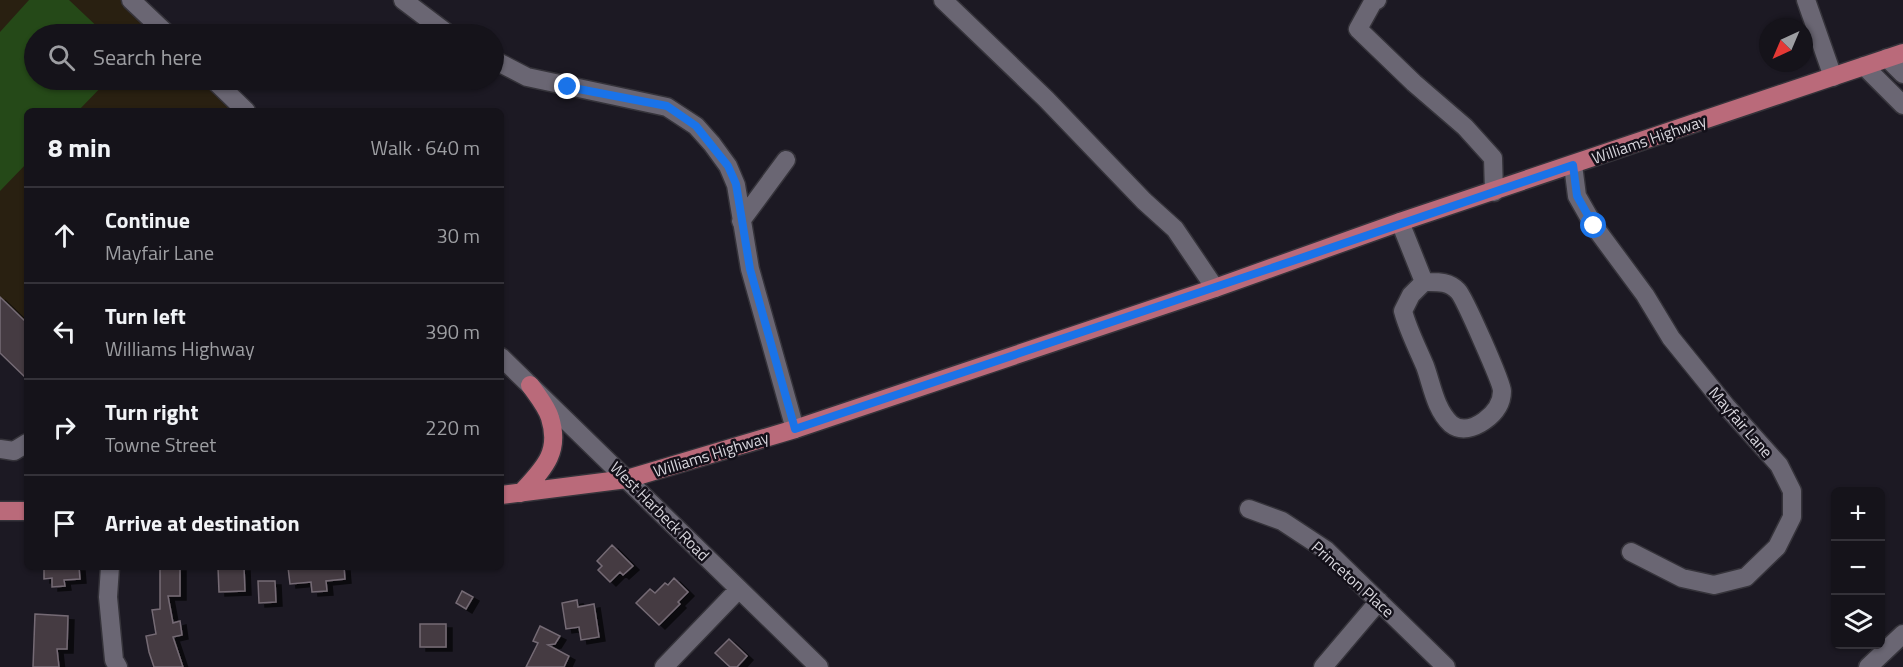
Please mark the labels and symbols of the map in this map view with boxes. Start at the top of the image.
north arrow [1759,18,1813,72]
route end [554,73,580,99]
street label: Williams Highway [1588,108,1710,170]
route start [1580,212,1606,238]
street label: Mayfair Lane [1703,381,1779,463]
street label: Williams Highway [650,425,772,483]
street label: West Harbeck Road [605,456,715,566]
street label: Princeton Place [1306,535,1400,623]

